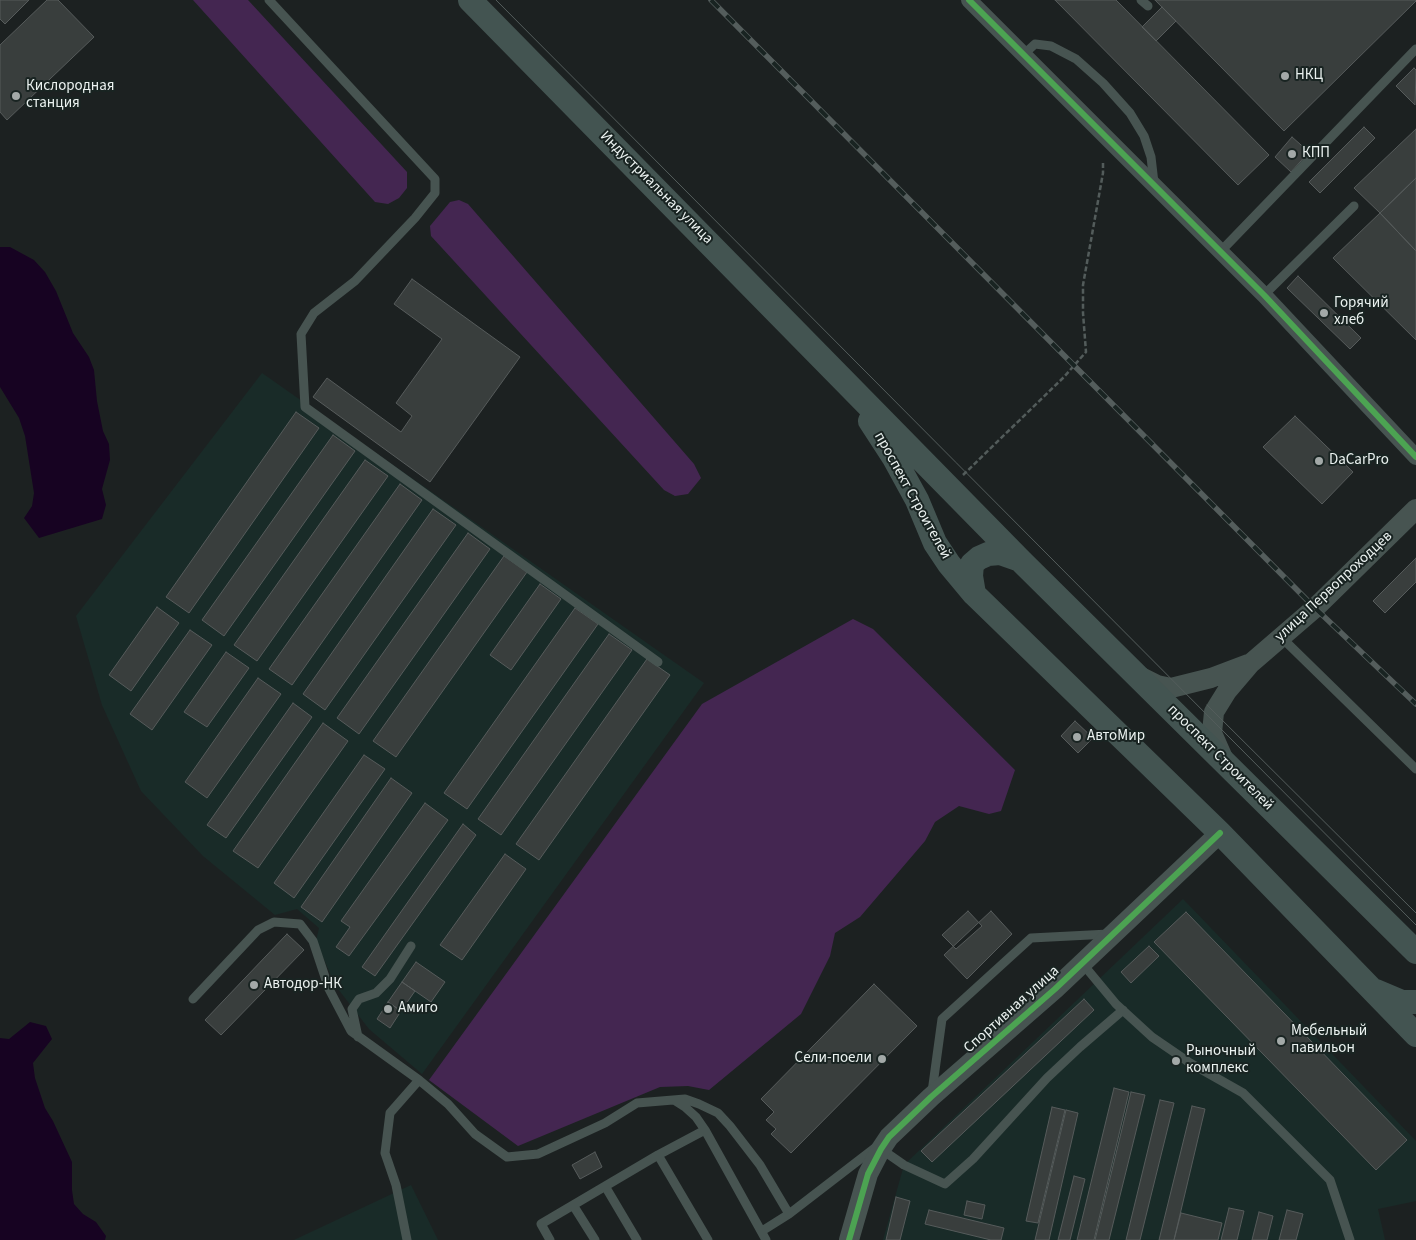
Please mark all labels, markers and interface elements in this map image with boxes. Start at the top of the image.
place label: НКЦ [1295,67,1323,85]
marker: НКЦ [1279,70,1291,82]
place label: Кислородная станция [26,78,114,113]
marker: Кислородная станция [10,90,22,102]
street label: Индустриальная улица [596,128,716,248]
place label: КПП [1302,145,1330,163]
marker: КПП [1286,148,1298,160]
place label: Горячий хлеб [1334,295,1389,330]
marker: Горячий хлеб [1318,307,1330,319]
street label: проспект Строителей [870,429,954,563]
place label: DaCarPro [1329,452,1389,470]
marker: DaCarPro [1313,455,1325,467]
street label: улица Первопроходцев [1272,528,1396,646]
street label: проспект Строителей [1163,701,1277,815]
place label: АвтоМир [1087,728,1145,746]
marker: АвтоМир [1071,731,1083,743]
street label: Спортивная улица [961,962,1063,1058]
place label: Автодор-НК [264,976,342,994]
marker: Автодор-НК [248,979,260,991]
place label: Амиго [398,1000,438,1018]
marker: Амиго [382,1003,394,1015]
place label: Мебельный павильон [1291,1023,1367,1058]
marker: Мебельный павильон [1275,1035,1287,1047]
place label: Рыночный комплекс [1186,1043,1256,1078]
place label: Сели-поели [795,1050,872,1068]
marker: Сели-поели [876,1053,888,1065]
marker: Рыночный комплекс [1170,1055,1182,1067]

